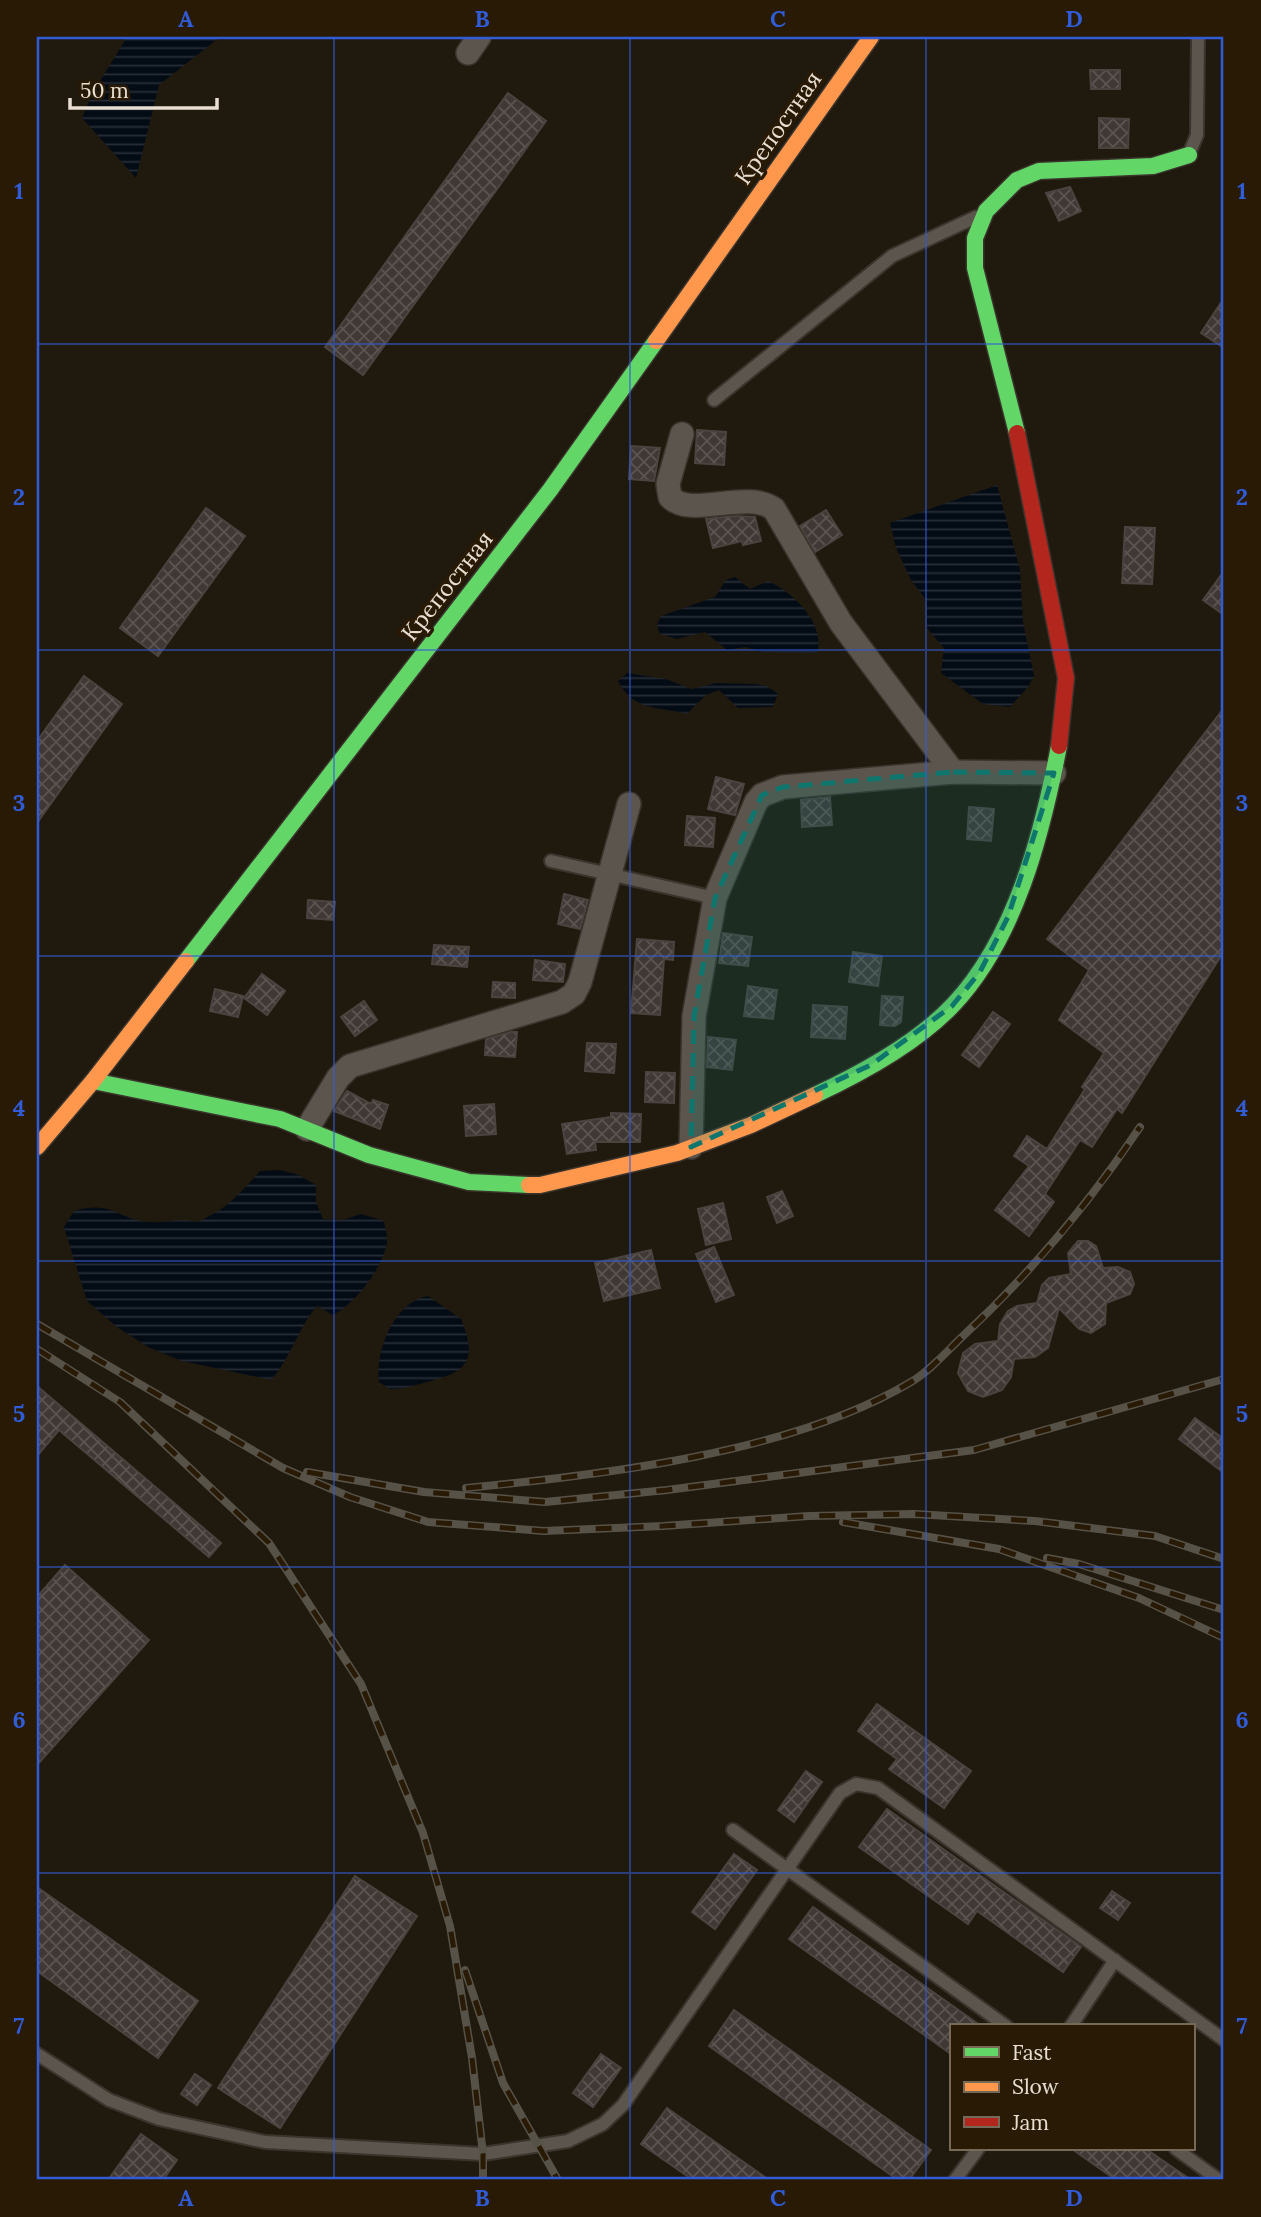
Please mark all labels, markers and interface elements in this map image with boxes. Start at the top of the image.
text: A [178,4,194,33]
text: B [474,4,490,33]
text: C [770,4,786,33]
text: D [1065,4,1083,33]
street label: Крепостная [728,65,827,190]
scale bar [70,66,217,110]
text: 50 m [80,77,129,104]
text: 1 [14,176,24,205]
text: 1 [1237,176,1247,205]
text: 2 [13,482,25,511]
text: 2 [1236,482,1248,511]
street label: Крепостная [395,525,499,647]
text: 3 [13,788,25,817]
text: 3 [1236,788,1248,817]
text: 4 [13,1093,25,1122]
text: 4 [1236,1093,1248,1122]
text: 5 [13,1399,25,1428]
text: 5 [1236,1399,1248,1428]
text: 6 [12,1705,26,1734]
text: 6 [1235,1705,1249,1734]
text: 7 [14,2011,25,2040]
text: 7 [1237,2011,1248,2040]
legend [950,2024,1194,2150]
text: Fast [1012,2039,1052,2066]
text: Slow [1012,2073,1059,2100]
text: Jam [1011,2109,1049,2136]
text: A [178,2183,194,2212]
text: B [474,2183,490,2212]
text: C [770,2183,786,2212]
text: D [1065,2183,1083,2212]

